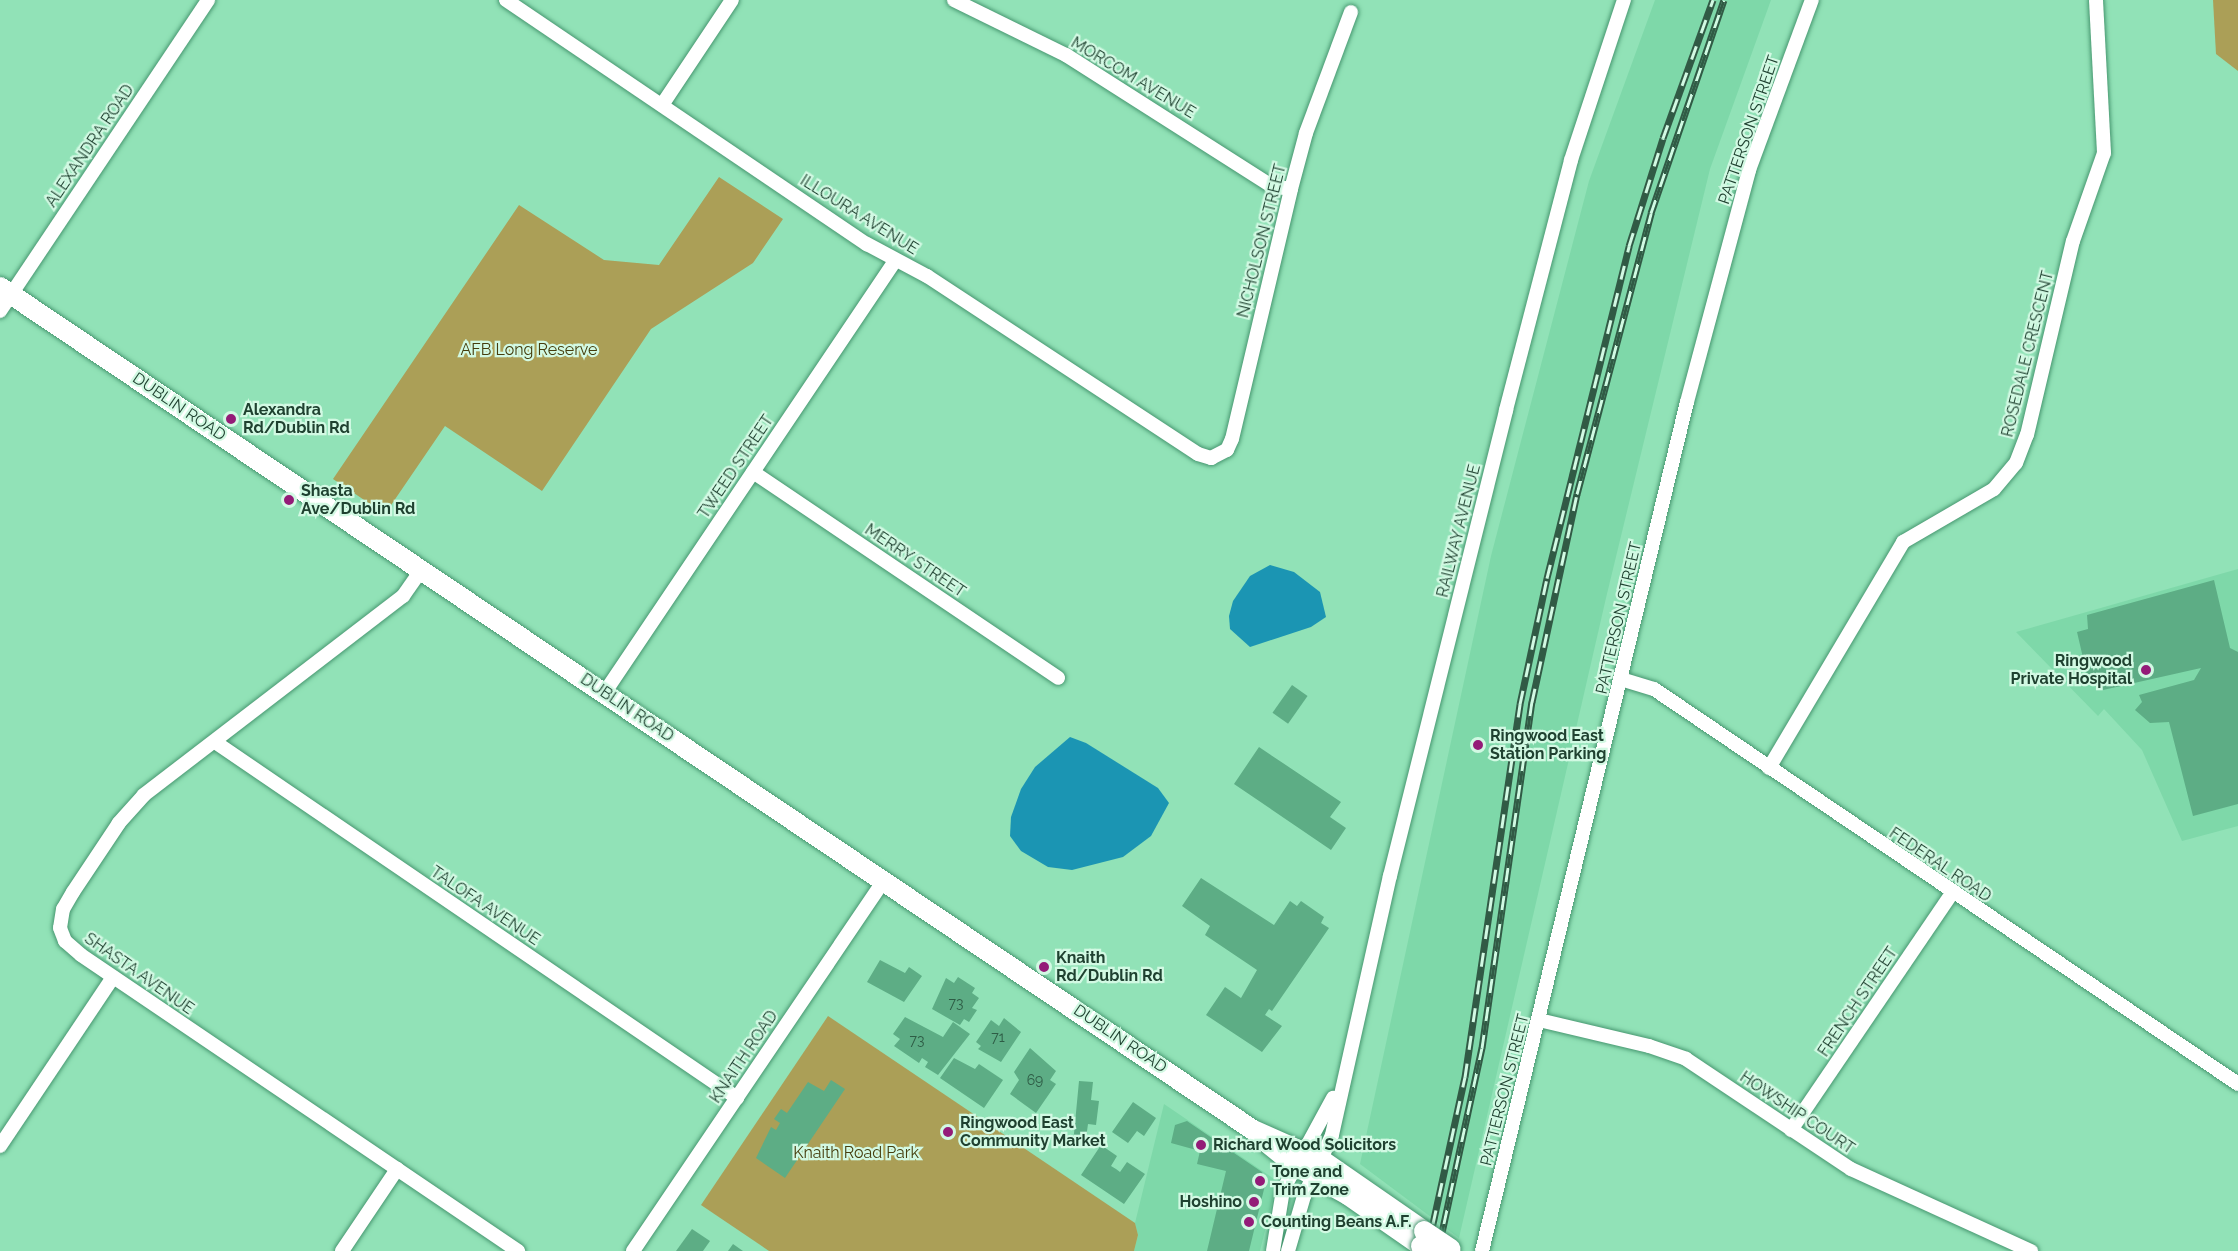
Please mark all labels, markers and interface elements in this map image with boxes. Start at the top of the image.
street label: MORCOM AVENUE [1067,33,1199,123]
street label: PATTERSON STREET [1715,53,1783,207]
street label: ALEXANDRA ROAD [42,81,138,211]
street label: NICHOLSON STREET [1234,162,1290,320]
street label: ILLOURA AVENUE [796,171,922,259]
street label: ROSEDALE CRESCENT [1998,269,2058,439]
park label: AFB Long Reserve [461,340,597,360]
street label: DUBLIN ROAD [129,369,229,445]
place label: Alexandra Rd/Dublin Rd [243,400,350,438]
marker: Alexandra Rd/Dublin Rd [224,412,238,426]
street label: TWEED STREET [694,412,778,522]
street label: RAILWAY AVENUE [1433,462,1485,600]
place label: Shasta Ave/Dublin Rd [301,481,415,519]
marker: Shasta Ave/Dublin Rd [282,493,296,507]
street label: MERRY STREET [861,520,969,602]
street label: PATTERSON STREET [1592,540,1646,696]
place label: Ringwood Private Hospital [2011,651,2132,689]
marker: Ringwood Private Hospital [2137,661,2155,679]
street label: DUBLIN ROAD [577,670,677,746]
place label: Ringwood East Station Parking [1490,726,1606,764]
marker: Ringwood East Station Parking [1471,738,1485,752]
street label: FEDERAL ROAD [1885,824,1995,906]
street label: TALOFA AVENUE [426,862,544,950]
street label: SHASTA AVENUE [80,929,198,1019]
street label: FRENCH STREET [1814,944,1902,1060]
place label: Knaith Rd/Dublin Rd [1056,948,1163,986]
marker: Knaith Rd/Dublin Rd [1037,960,1051,974]
house number: 73 [949,995,963,1011]
street label: DUBLIN ROAD [1070,1001,1170,1077]
street label: KNAITH ROAD [706,1007,782,1107]
street label: PATTERSON STREET [1477,1012,1533,1168]
house number: 71 [991,1029,1005,1045]
house number: 73 [910,1032,924,1048]
street label: HOWSHIP COURT [1736,1067,1858,1159]
house number: 69 [1027,1072,1043,1088]
place label: Ringwood East Community Market [960,1113,1106,1151]
marker: Ringwood East Community Market [941,1125,955,1139]
place label: Richard Wood Solicitors [1213,1135,1397,1155]
marker: Richard Wood Solicitors [1194,1138,1208,1152]
park label: Knaith Road Park [793,1143,919,1163]
place label: Tone and Trim Zone [1272,1162,1349,1200]
marker: Tone and Trim Zone [1253,1174,1267,1188]
place label: Hoshino [1180,1192,1242,1212]
marker: Hoshino [1247,1195,1261,1209]
place label: Counting Beans A.F. [1261,1212,1412,1232]
marker: Counting Beans A.F. [1242,1215,1256,1229]

